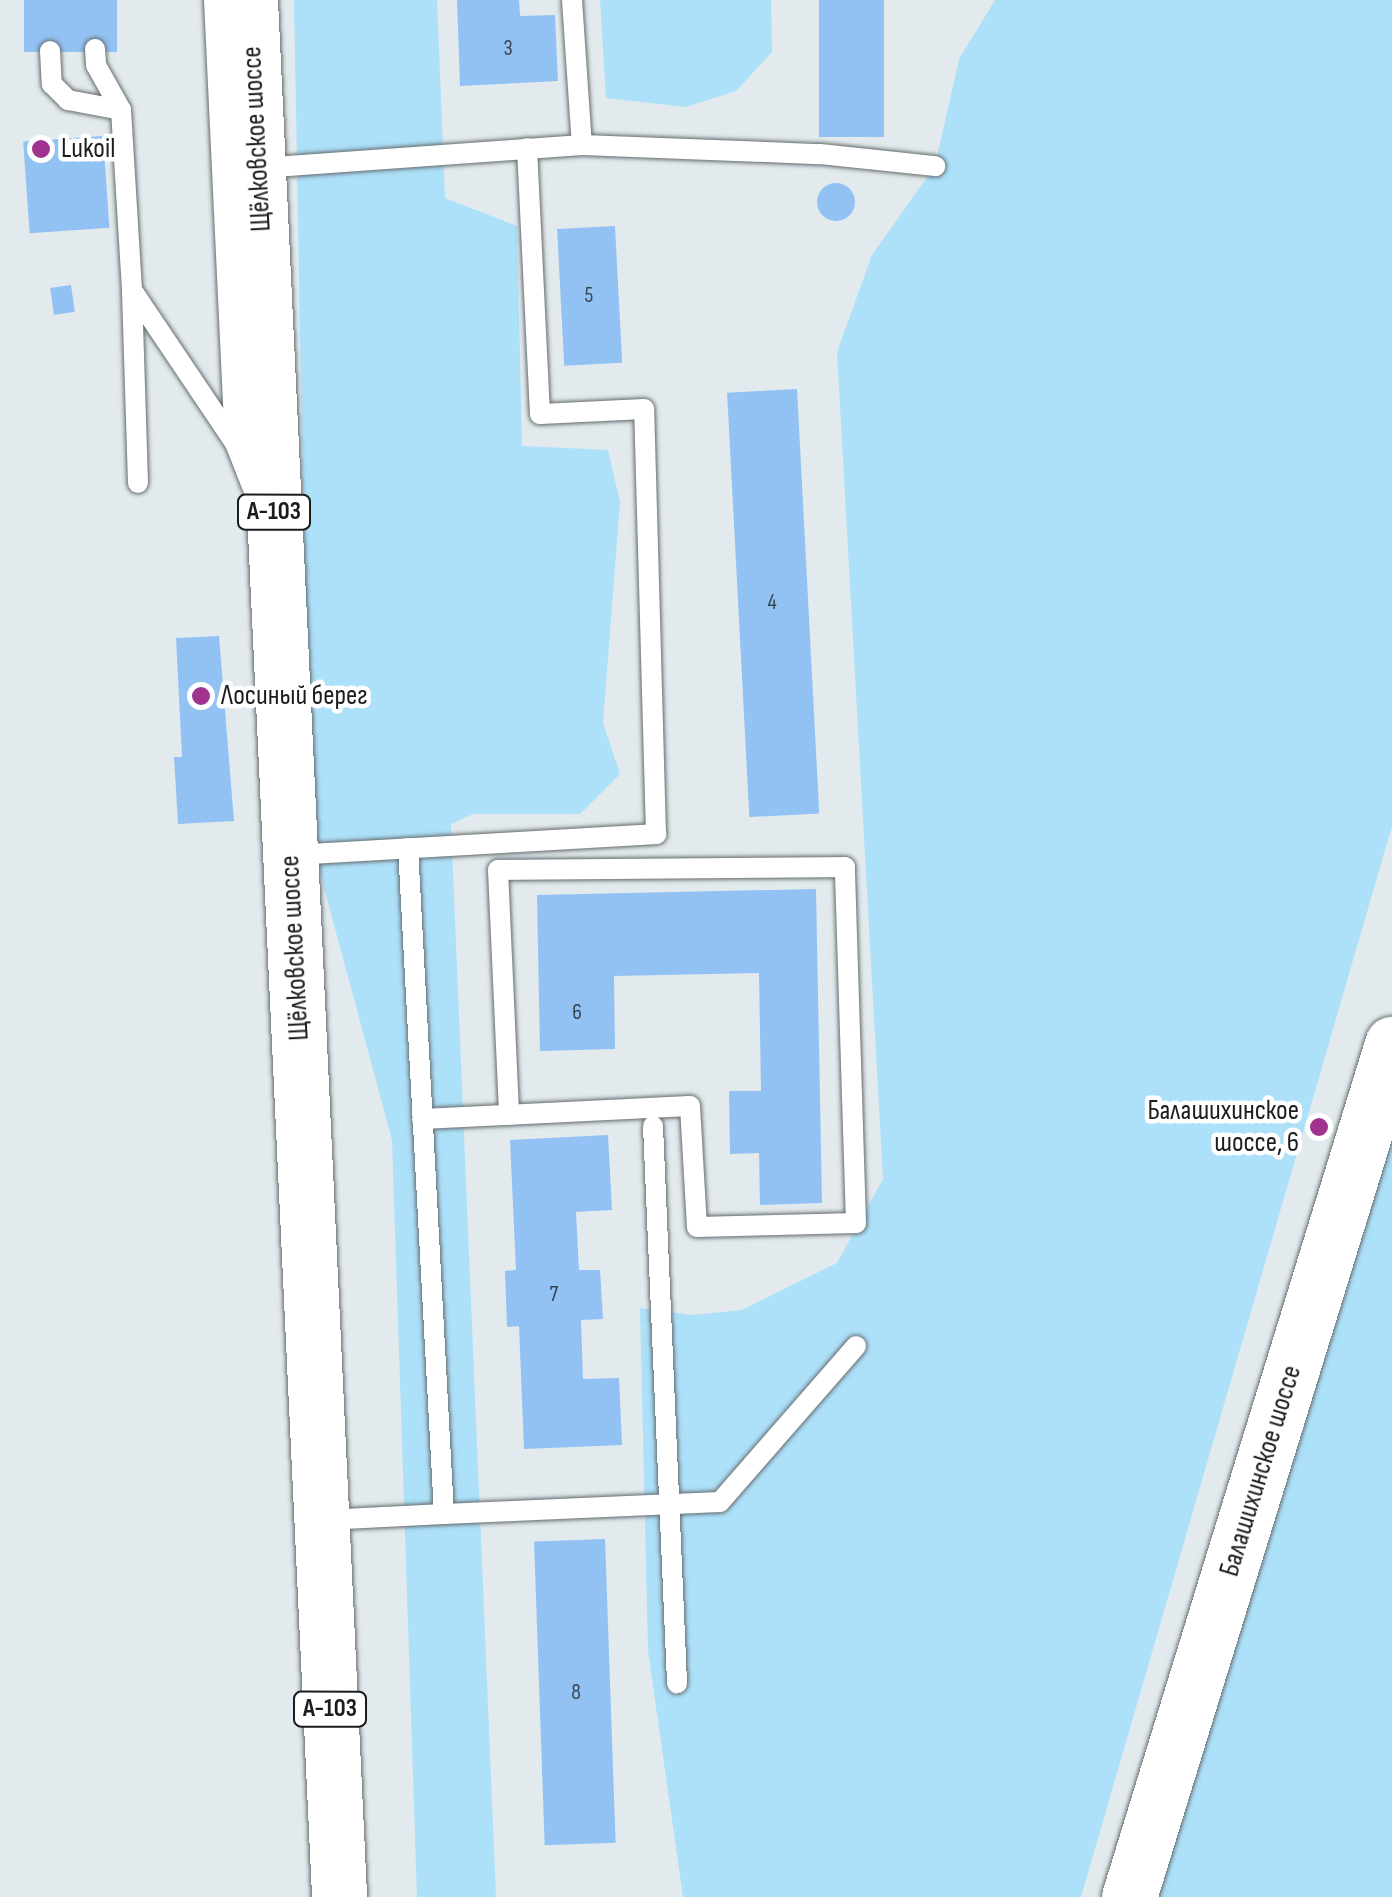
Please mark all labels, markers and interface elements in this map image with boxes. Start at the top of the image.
house number: 3 [503,36,513,62]
street label: Щёлковское шоссе [235,45,279,233]
place label: Lukoil [61,132,115,166]
marker: Lukoil [30,138,52,160]
house number: 5 [585,283,593,309]
road number: А-103 [236,492,312,532]
house number: 4 [767,590,777,616]
place label: Лосиный берег [221,679,368,713]
marker: Лосиный берег [190,685,212,707]
street label: Щёлковское шоссе [273,854,317,1042]
house number: 6 [572,1000,582,1026]
place label: Балашихинское шоссе, 6 [1147,1094,1299,1160]
marker: Балашихинское шоссе, 6 [1308,1116,1330,1138]
house number: 7 [550,1282,558,1308]
street label: Балашихинское шоссе [1213,1361,1309,1581]
house number: 8 [571,1680,581,1706]
road number: А-103 [292,1689,368,1729]

